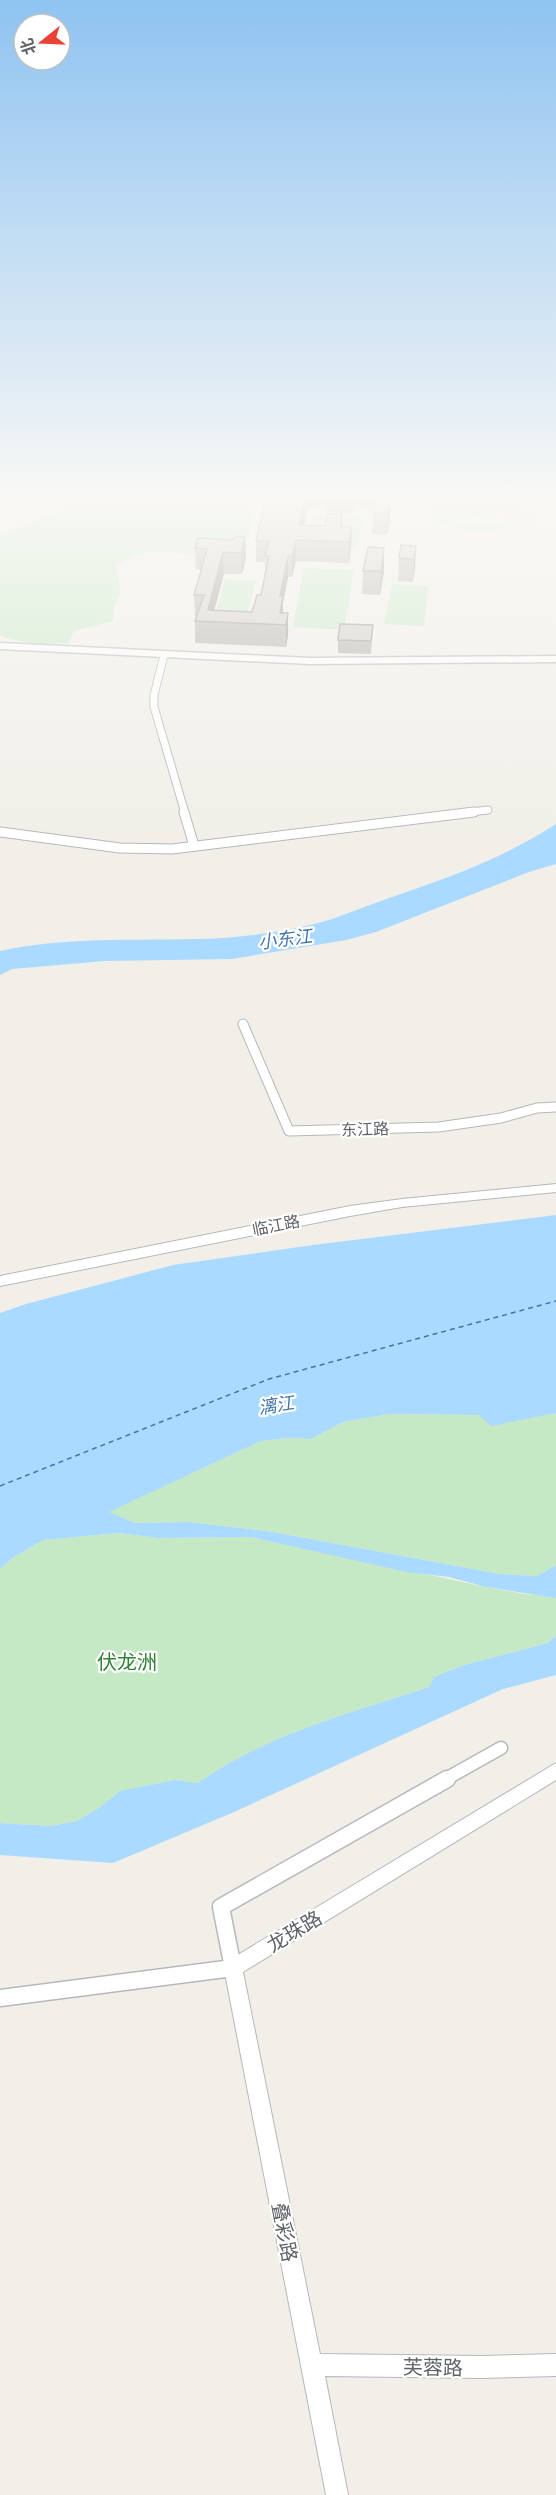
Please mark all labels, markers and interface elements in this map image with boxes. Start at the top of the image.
north arrow [12,12,72,72]
text: 北 [15,36,41,58]
water label: 小东江 [257,923,315,955]
street label: 东江路 [341,1117,389,1141]
street label: 临江路 [250,1210,302,1240]
water label: 漓江 [256,1390,298,1420]
park label: 伏龙洲 [97,1648,157,1675]
street label: 龙珠路 [261,1904,327,1958]
street label: 叠彩路 [266,2200,304,2264]
street label: 芙蓉路 [403,2353,463,2381]

